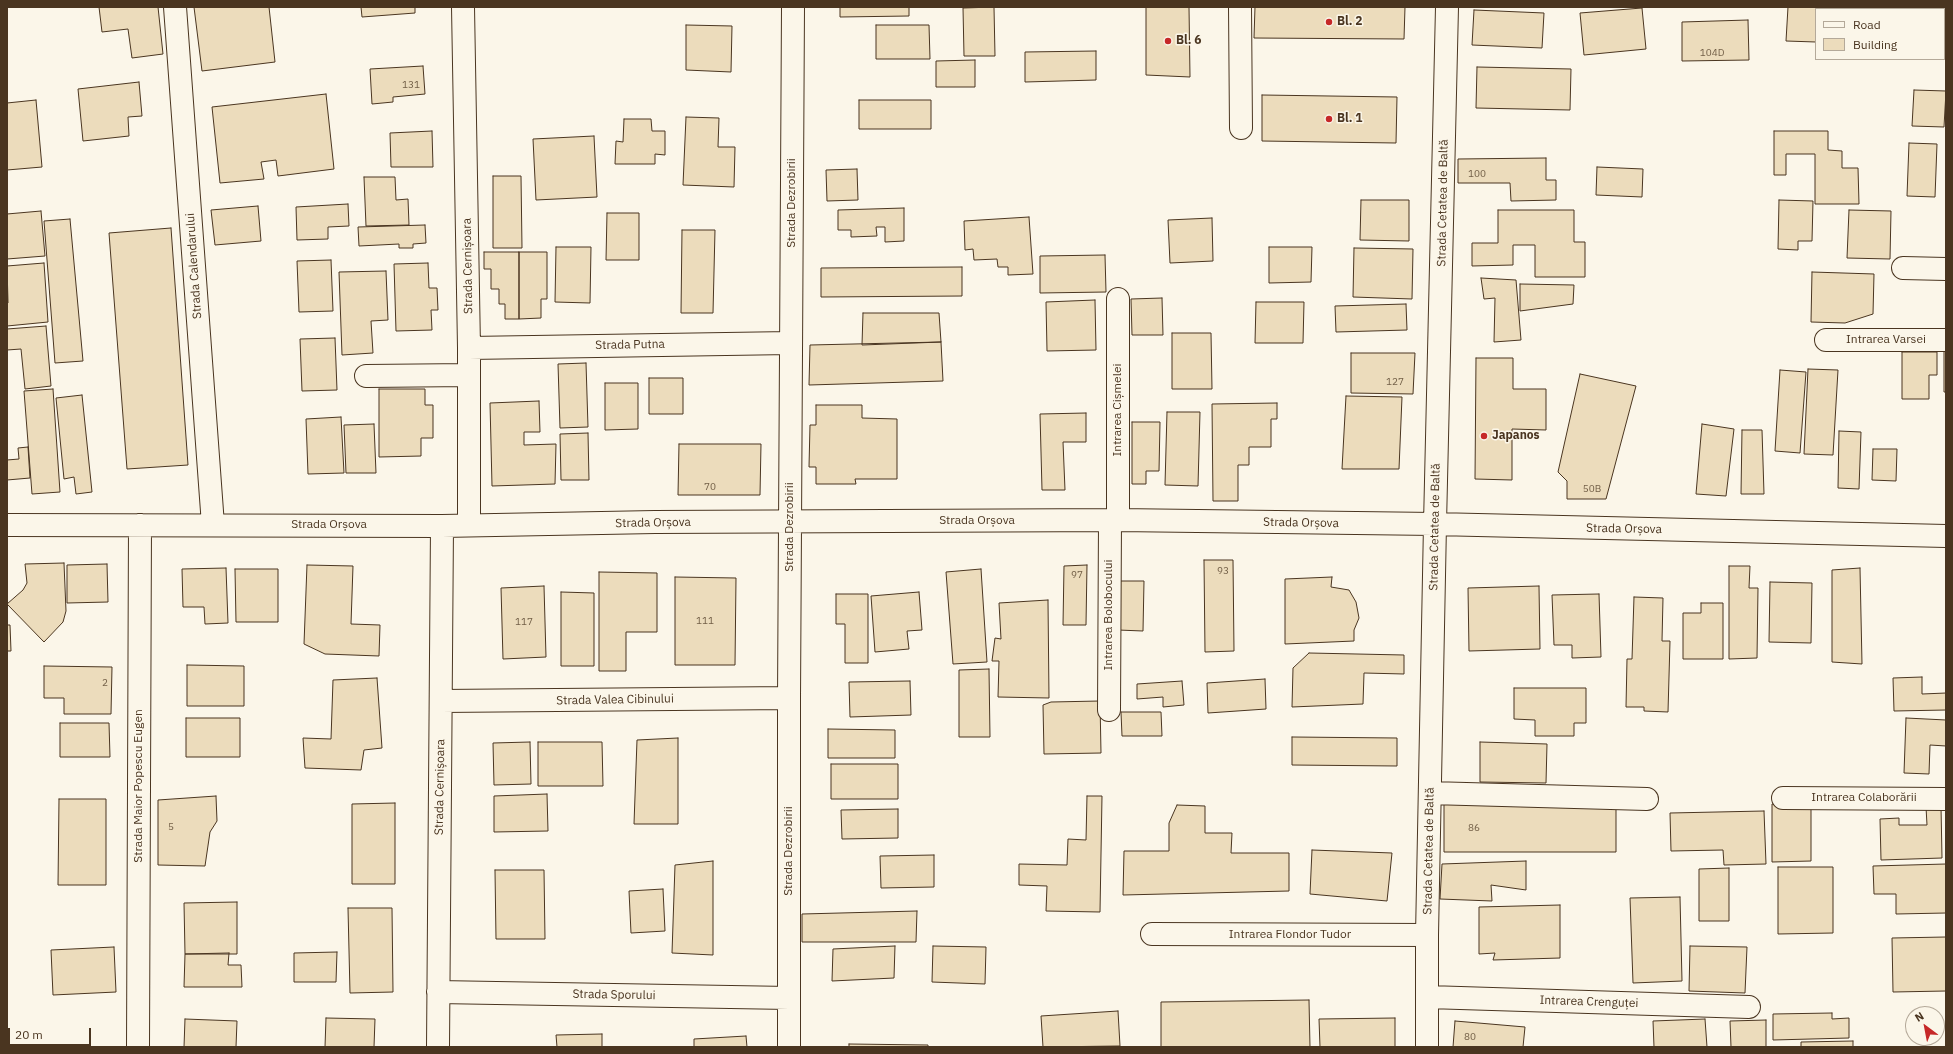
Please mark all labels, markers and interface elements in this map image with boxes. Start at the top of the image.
legend [1815,8,1945,60]
place label: Bl. 2 [1337,15,1363,29]
marker: Bl. 2 [1324,17,1334,27]
text: Road [1853,17,1881,32]
place label: Bl. 6 [1176,34,1202,48]
marker: Bl. 6 [1163,36,1173,46]
text: Building [1853,37,1897,52]
house number: 104D [1700,47,1724,59]
house number: 131 [402,79,420,91]
place label: Bl. 1 [1337,112,1363,126]
marker: Bl. 1 [1324,114,1334,124]
street label: Strada Cetatea de Baltă [1435,139,1451,267]
street label: Strada Dezrobirii [785,158,799,248]
house number: 100 [1468,168,1486,180]
street label: Strada Calendarului [183,212,205,320]
street label: Strada Cernișoara [460,218,476,314]
street label: Intrarea Varsei [1846,333,1926,347]
street label: Strada Putna [595,337,665,353]
street label: Intrarea Cișmelei [1111,364,1125,456]
house number: 127 [1386,376,1404,388]
place label: Japanos [1492,429,1540,443]
marker: Japanos [1479,431,1489,441]
street label: Strada Cetatea de Baltă [1427,463,1443,591]
house number: 70 [704,481,716,493]
street label: Strada Dezrobirii [783,482,797,572]
house number: 50B [1583,483,1601,495]
street label: Strada Orșova [939,514,1015,528]
street label: Strada Orșova [615,515,691,531]
street label: Strada Orșova [1263,515,1339,531]
street label: Strada Orșova [291,518,367,532]
street label: Strada Orșova [1586,521,1662,537]
street label: Intrarea Bolobocului [1102,560,1116,670]
house number: 93 [1217,565,1229,577]
house number: 97 [1071,569,1083,581]
house number: 111 [696,615,714,627]
house number: 117 [515,616,533,628]
house number: 2 [102,677,108,689]
street label: Strada Valea Cibinului [556,692,674,708]
street label: Strada Maior Popescu Eugen [132,709,146,863]
street label: Strada Cernișoara [432,739,448,835]
street label: Strada Cetatea de Baltă [1421,787,1437,915]
street label: Intrarea Colaborării [1811,791,1917,805]
street label: Strada Dezrobirii [782,806,796,896]
house number: 5 [168,821,174,833]
house number: 86 [1468,822,1480,834]
street label: Intrarea Flondor Tudor [1229,928,1351,942]
street label: Strada Sporului [572,987,656,1003]
street label: Intrarea Crenguței [1539,993,1639,1011]
north arrow [1905,1006,1945,1046]
text: N [1912,1009,1926,1025]
scale bar [10,1020,93,1046]
text: 20 m [15,1027,43,1042]
house number: 80 [1464,1031,1476,1043]

